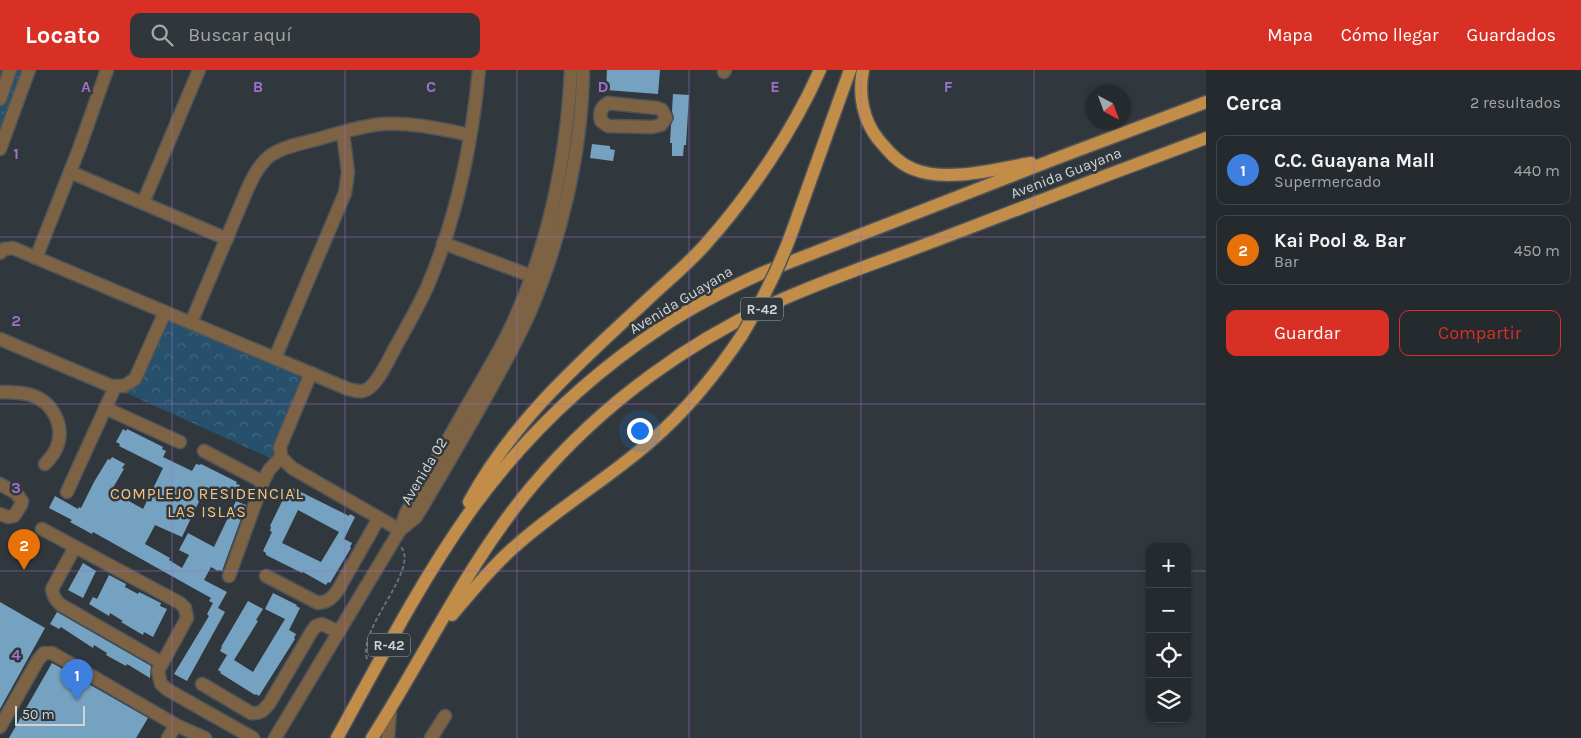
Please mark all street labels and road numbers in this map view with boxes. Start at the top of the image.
street label: Avenida Guayana [1008,144,1124,202]
street label: Avenida Guayana [626,262,736,338]
road number: R-42 [741,298,783,320]
street label: Avenida 02 [397,434,451,508]
road number: R-42 [368,634,410,656]

